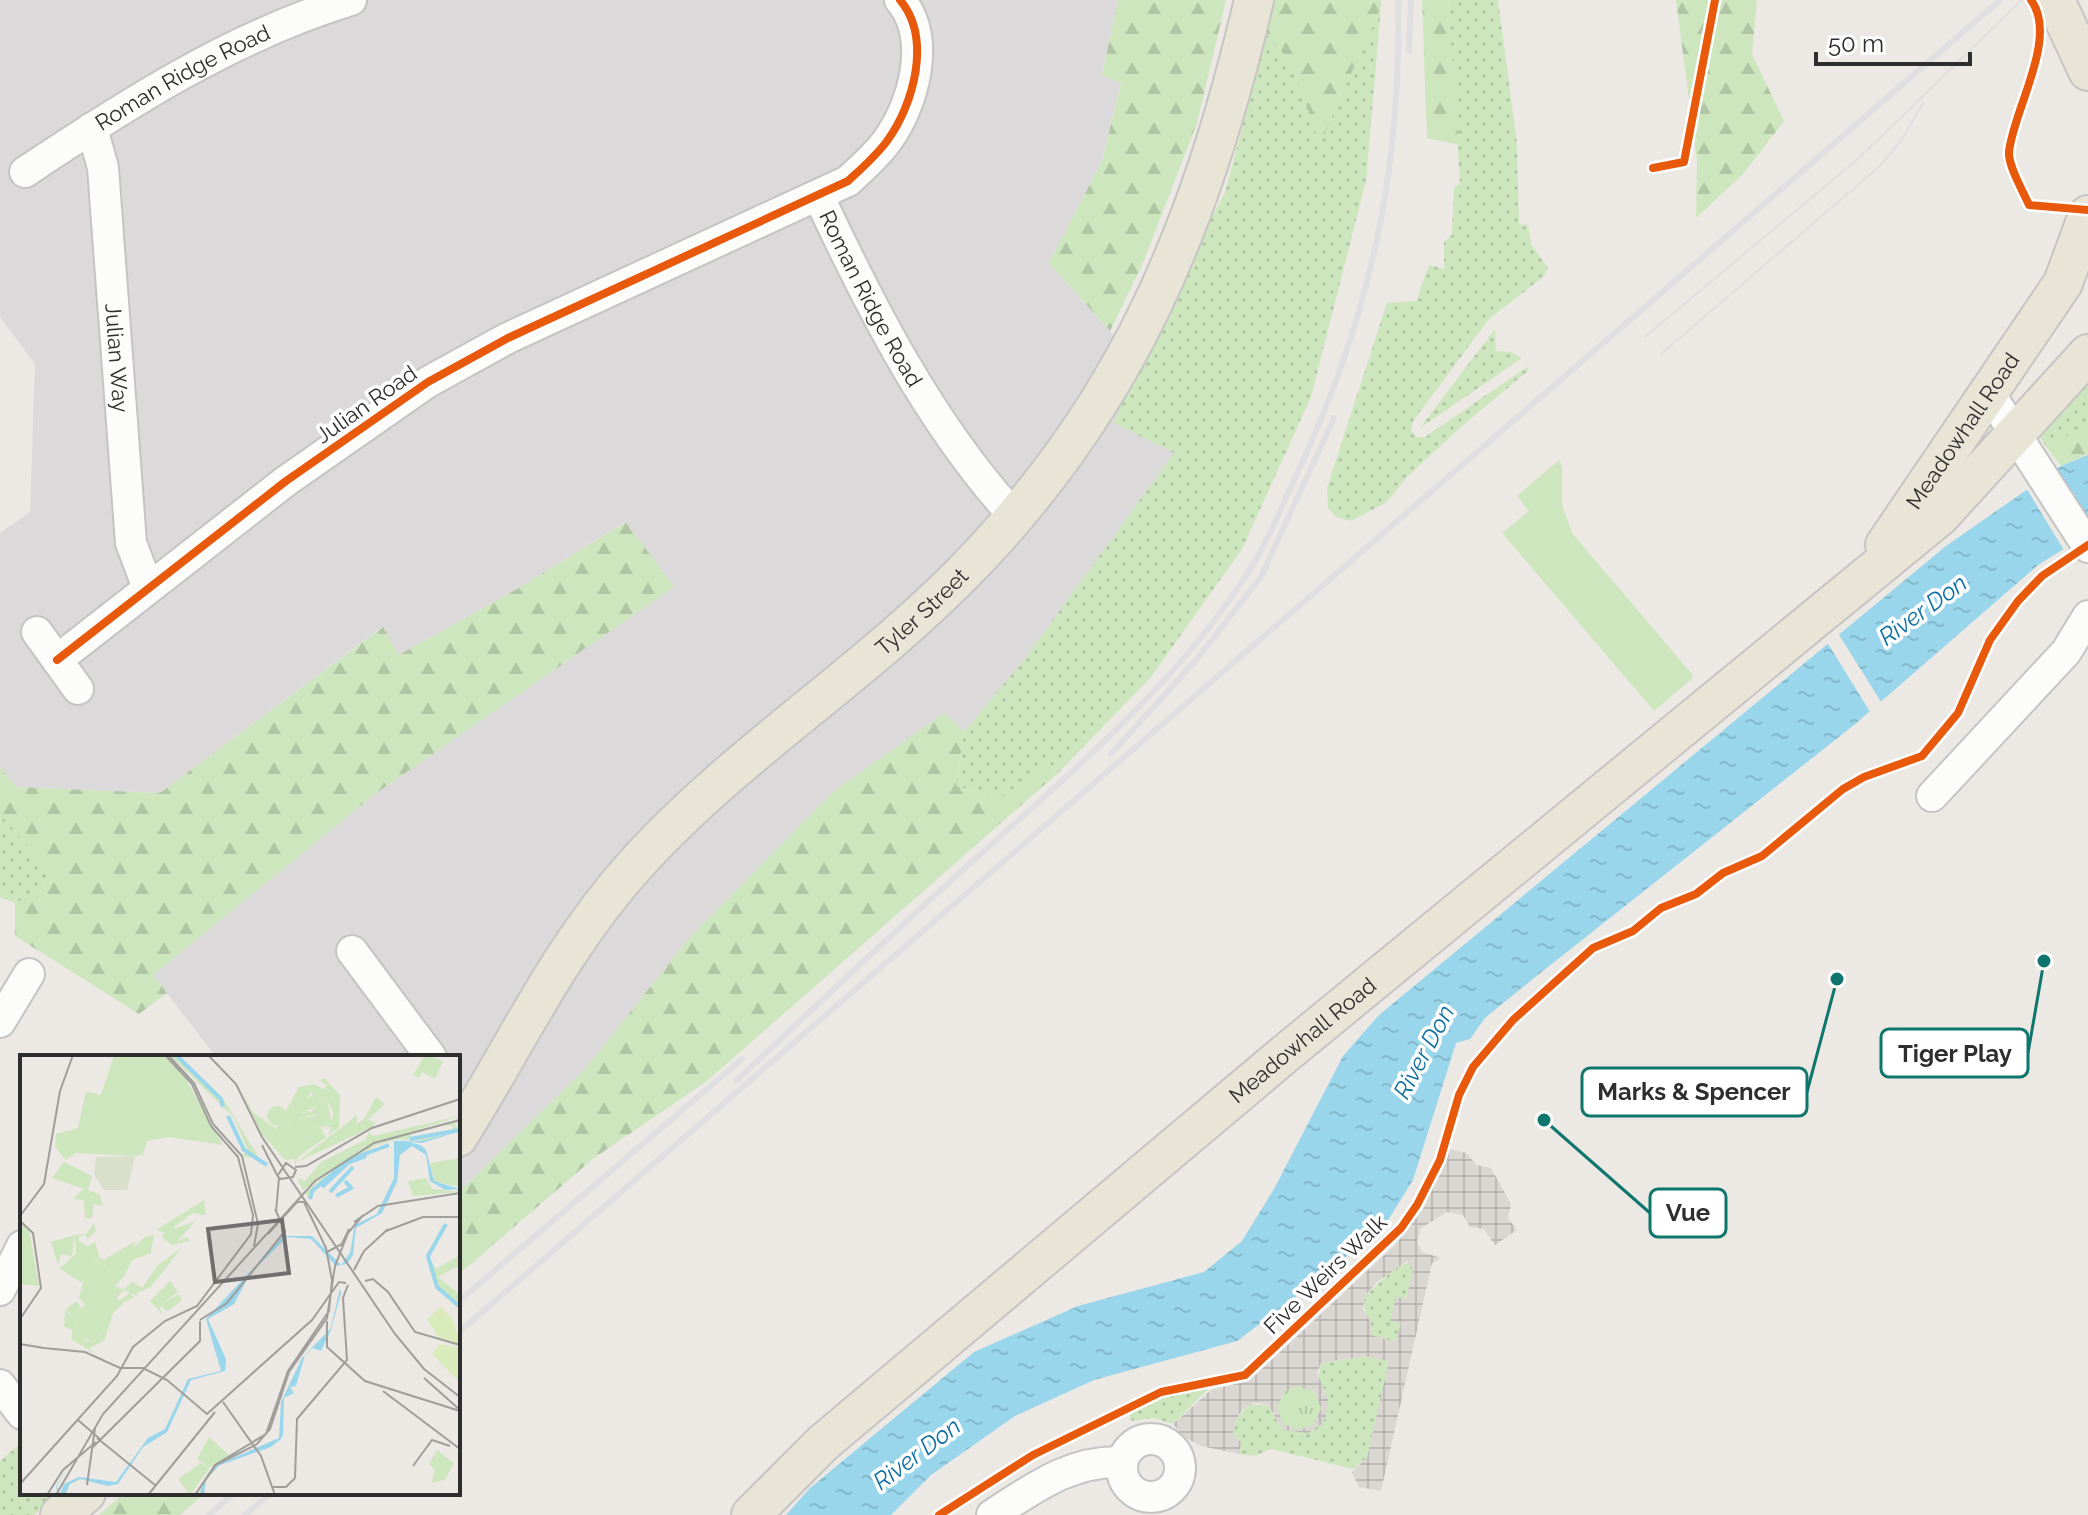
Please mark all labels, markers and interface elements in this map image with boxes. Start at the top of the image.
scale bar [1816,16,1970,66]
street label: Roman Ridge Road [90,19,274,136]
text: 50 m [1828,29,1884,58]
street label: Roman Ridge Road [814,206,928,391]
street label: Julian Way [100,302,134,414]
street label: Meadowhall Road [1900,348,2025,514]
street label: Julian Road [310,360,422,448]
street label: Tyler Street [870,562,974,660]
water label: River Don [1873,568,1972,651]
street label: Meadowhall Road [1224,972,1381,1108]
water label: River Don [1387,1000,1460,1104]
callout: Tiger Play [1881,1029,2028,1077]
text: Tiger Play [1898,1039,2012,1068]
inset map [20,1055,460,1495]
callout: Marks & Spencer [1582,1068,1807,1116]
text: Marks & Spencer [1597,1077,1791,1106]
callout: Vue [1650,1189,1726,1237]
text: Vue [1666,1198,1710,1227]
street label: Five Weirs Walk [1258,1209,1392,1339]
water label: River Don [867,1411,966,1496]

